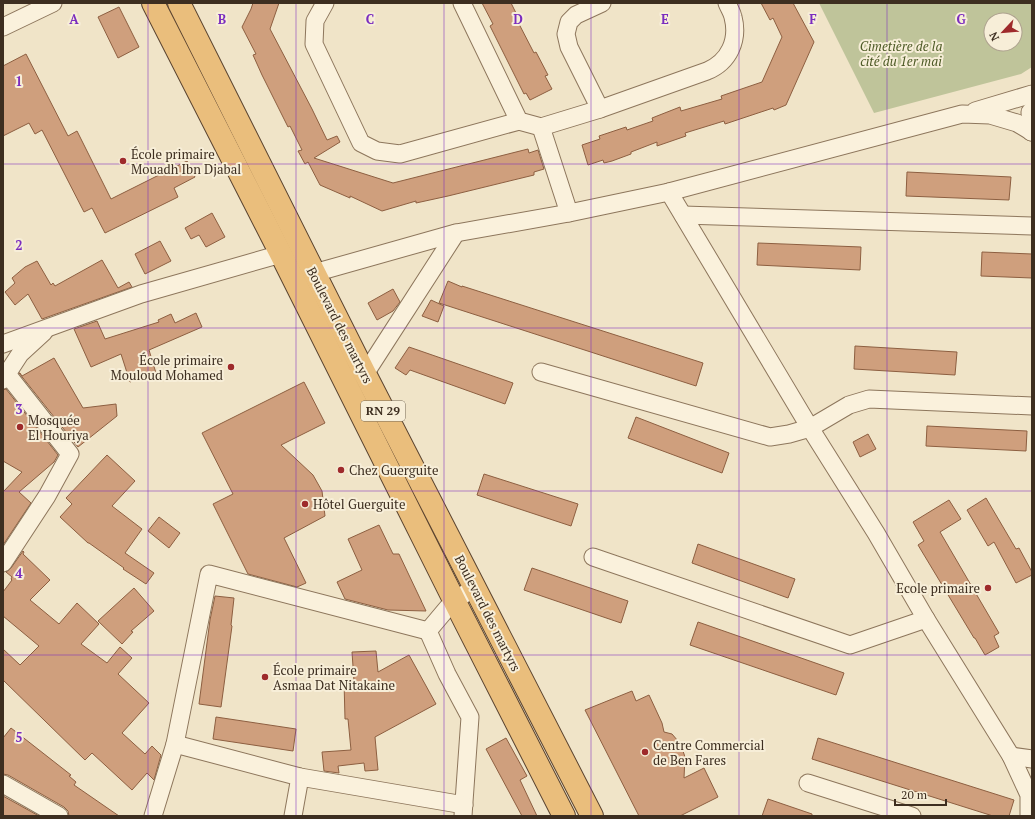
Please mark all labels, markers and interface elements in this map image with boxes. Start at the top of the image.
text: A [69,10,79,28]
text: B [218,10,226,28]
text: C [366,10,374,28]
text: D [513,10,523,28]
text: E [661,10,669,28]
text: F [809,10,817,28]
text: G [956,10,966,28]
north arrow [983,12,1023,52]
text: N [986,29,1002,43]
park label: Cimetière de la cité du 1er mai [860,37,942,70]
text: 1 [15,72,23,90]
place label: École primaire Mouadh Ibn Djabal [131,145,241,178]
marker: École primaire Mouadh Ibn Djabal [118,156,128,166]
text: 2 [15,236,23,254]
street label: Boulevard des martyrs [303,264,377,386]
place label: École primaire Mouloud Mohamed [111,351,223,384]
marker: École primaire Mouloud Mohamed [226,362,236,372]
text: 3 [15,400,23,418]
road number: RN 29 [361,401,405,421]
place label: Mosquée El Houriya [28,411,89,444]
marker: Mosquée El Houriya [15,422,25,432]
place label: Chez Guerguite [349,461,438,479]
marker: Chez Guerguite [336,465,346,475]
place label: Hôtel Guerguite [313,495,405,513]
marker: Hôtel Guerguite [300,499,310,509]
street label: Boulevard des martyrs [451,552,525,674]
text: 4 [15,564,23,582]
place label: Ecole primaire [896,579,980,597]
marker: Ecole primaire [983,583,993,593]
place label: École primaire Asmaa Dat Nitakaine [273,661,395,694]
marker: École primaire Asmaa Dat Nitakaine [260,672,270,682]
text: 5 [15,728,23,746]
place label: Centre Commercial de Ben Fares [653,736,765,769]
marker: Centre Commercial de Ben Fares [640,747,650,757]
scale bar [895,781,946,807]
text: 20 m [901,787,928,802]

